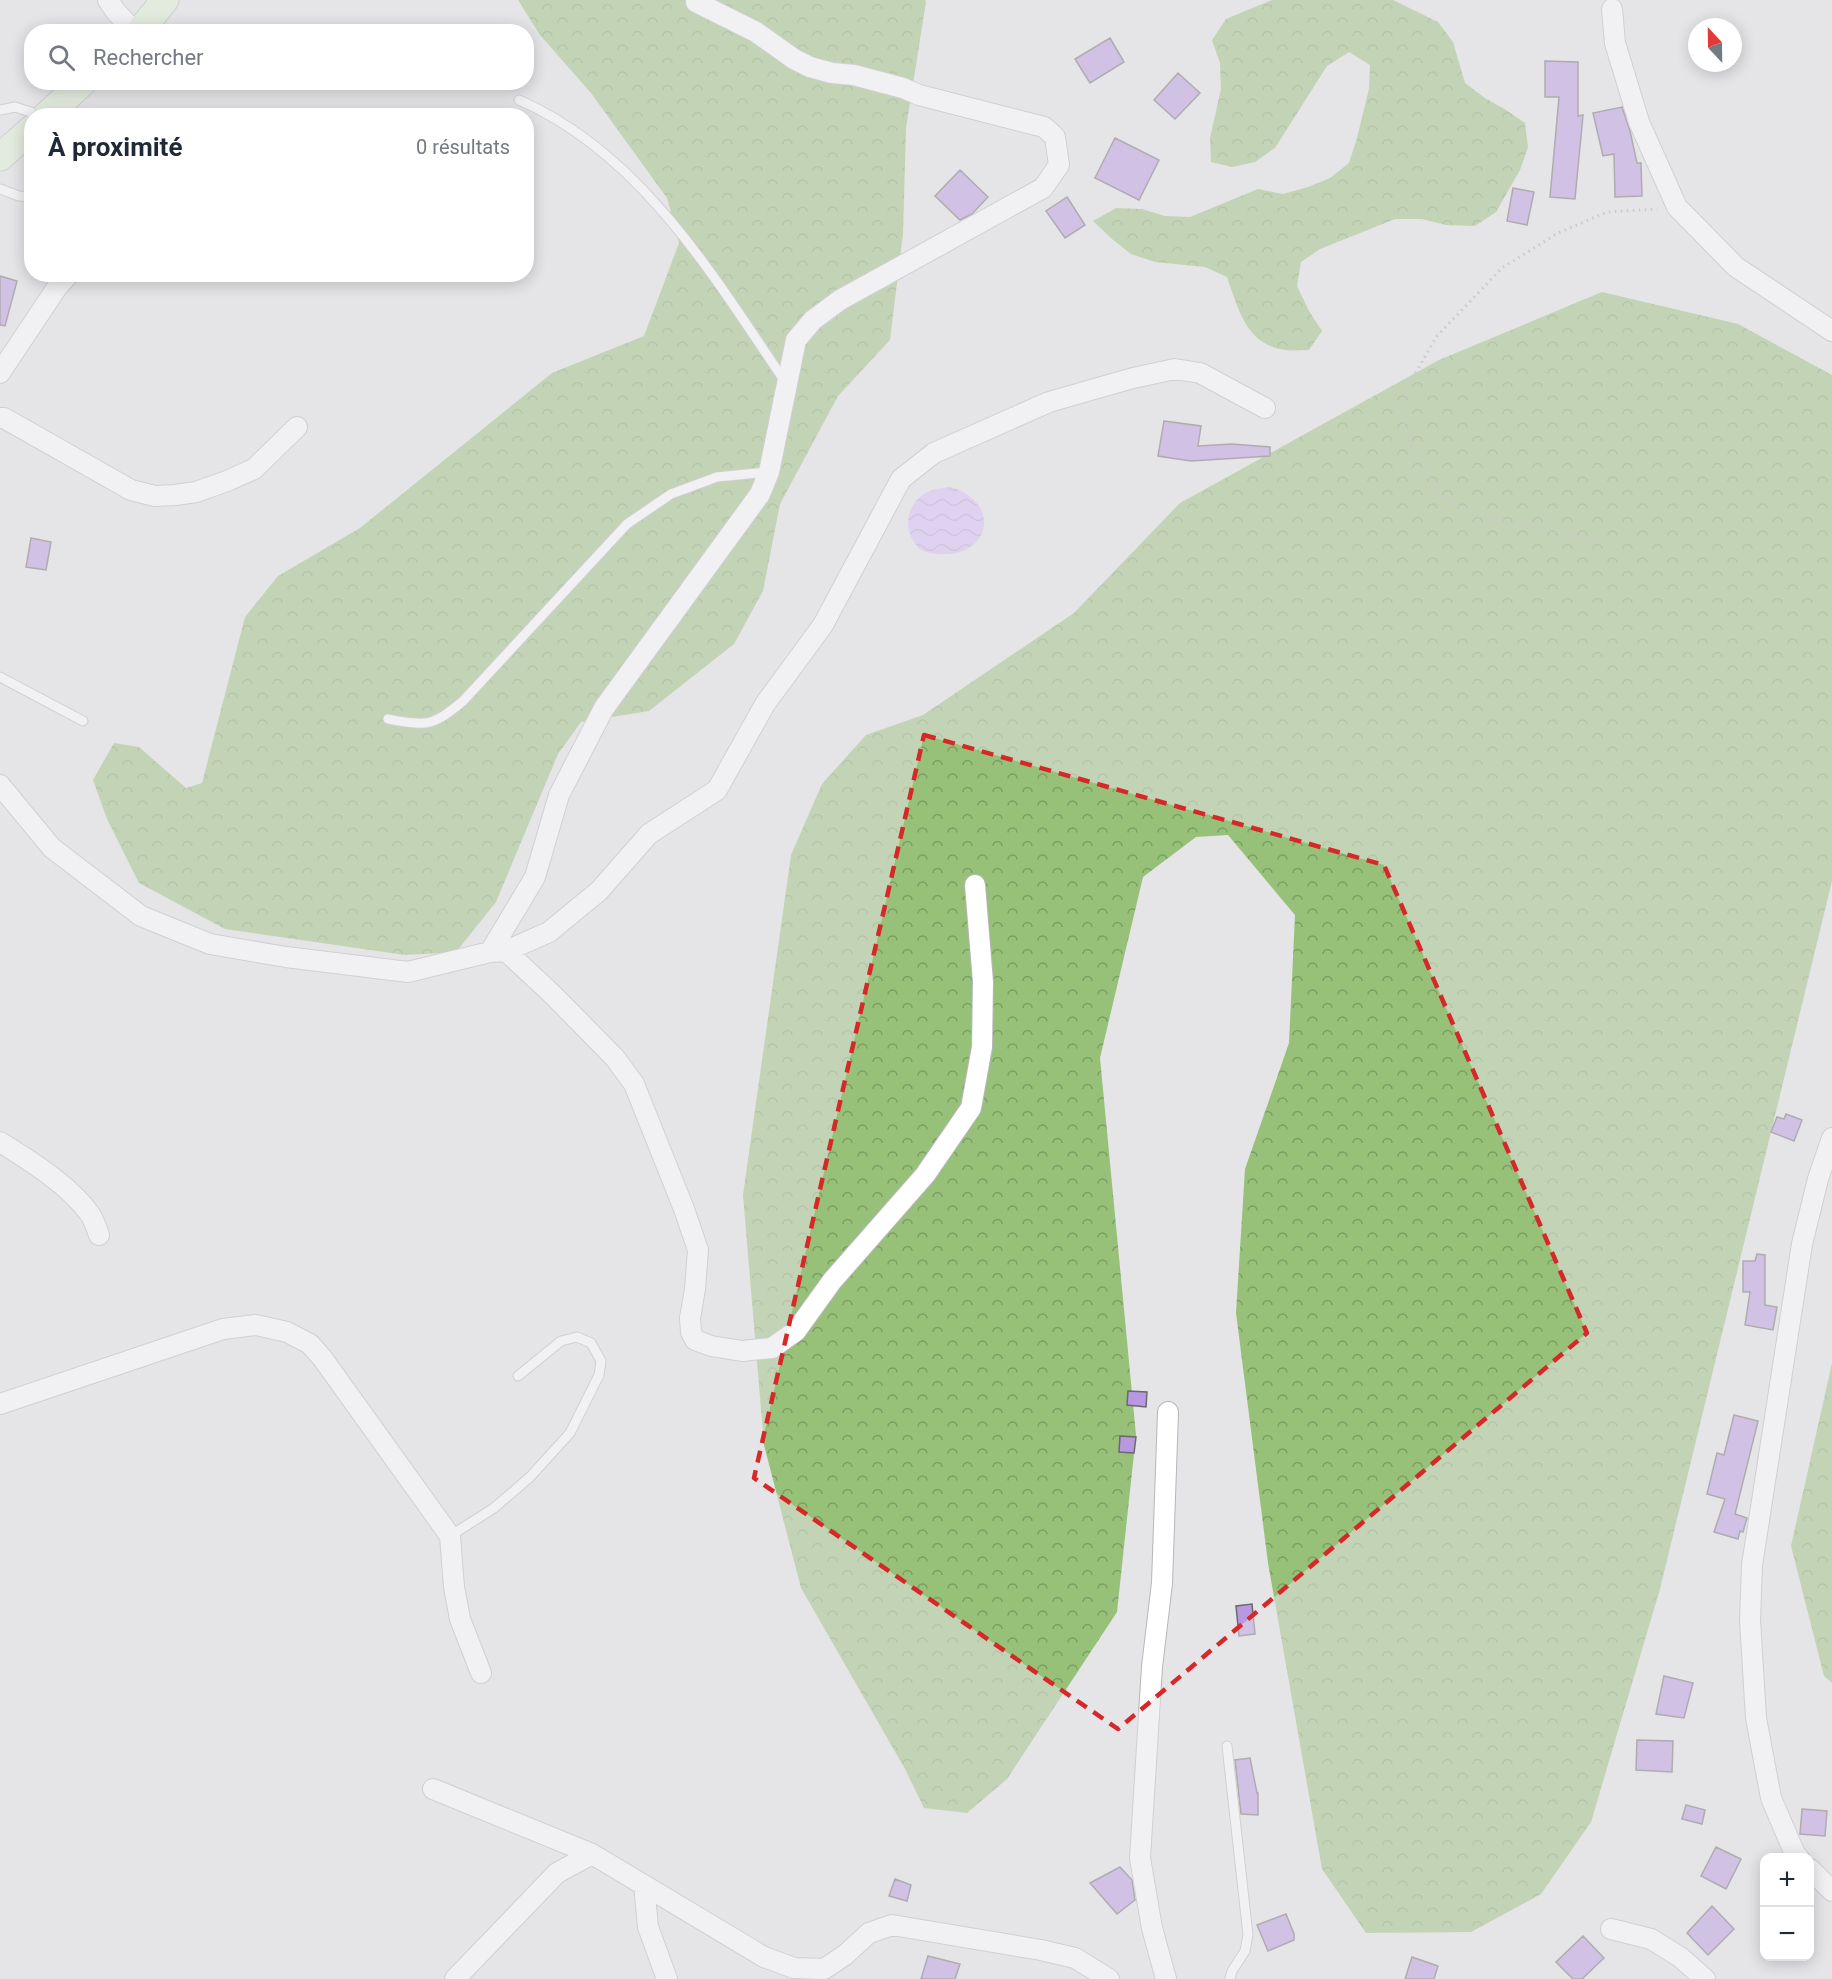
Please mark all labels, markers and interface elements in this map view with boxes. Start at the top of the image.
north arrow [1688,18,1742,72]
search box [24,24,534,90]
icon: search [45,41,78,74]
text: Rechercher [93,45,204,70]
text: À proximité [48,132,182,162]
text: 0 résultats [416,135,510,159]
map controls [1760,1853,1814,1961]
button: + [1760,1853,1814,1907]
button: − [1760,1907,1814,1961]

